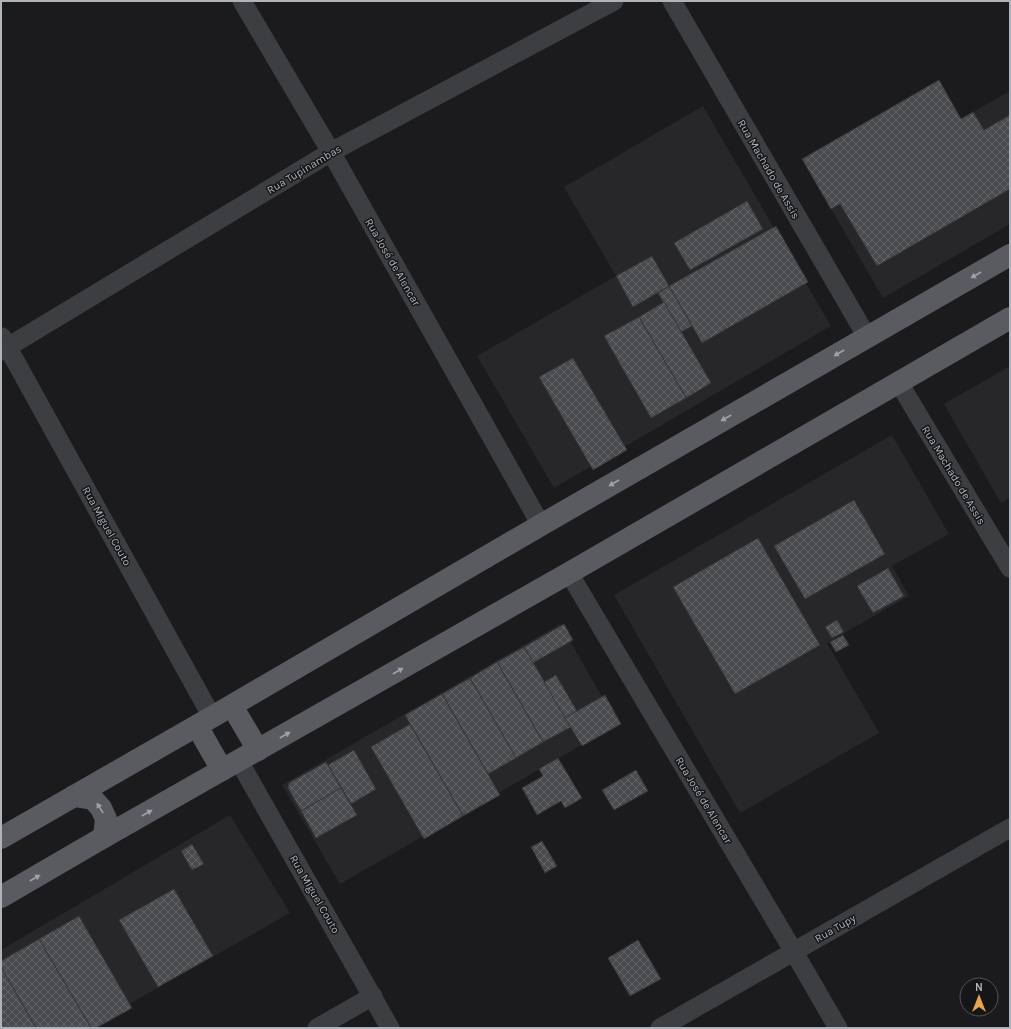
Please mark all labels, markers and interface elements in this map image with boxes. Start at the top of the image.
street label: Rua Machado de Assis [735,117,802,221]
street label: Rua Tupinambas [265,142,344,197]
street label: Rua José de Alencar [362,216,423,308]
one-way arrow [970,271,982,278]
one-way arrow [833,350,845,357]
one-way arrow [720,415,732,422]
street label: Rua Machado de Assis [919,424,988,527]
one-way arrow [608,480,620,487]
street label: Rua MIguel Couto [79,484,134,568]
one-way arrow [392,667,404,674]
one-way arrow [279,731,291,738]
street label: Rua José de Alencar [673,755,735,846]
one-way arrow [96,803,104,813]
one-way arrow [141,809,153,816]
street label: Rua MIguel Couto [287,853,342,936]
one-way arrow [29,874,41,881]
street label: Rua Tupy [813,912,858,945]
north arrow [959,977,999,1017]
text: N [975,981,983,994]

